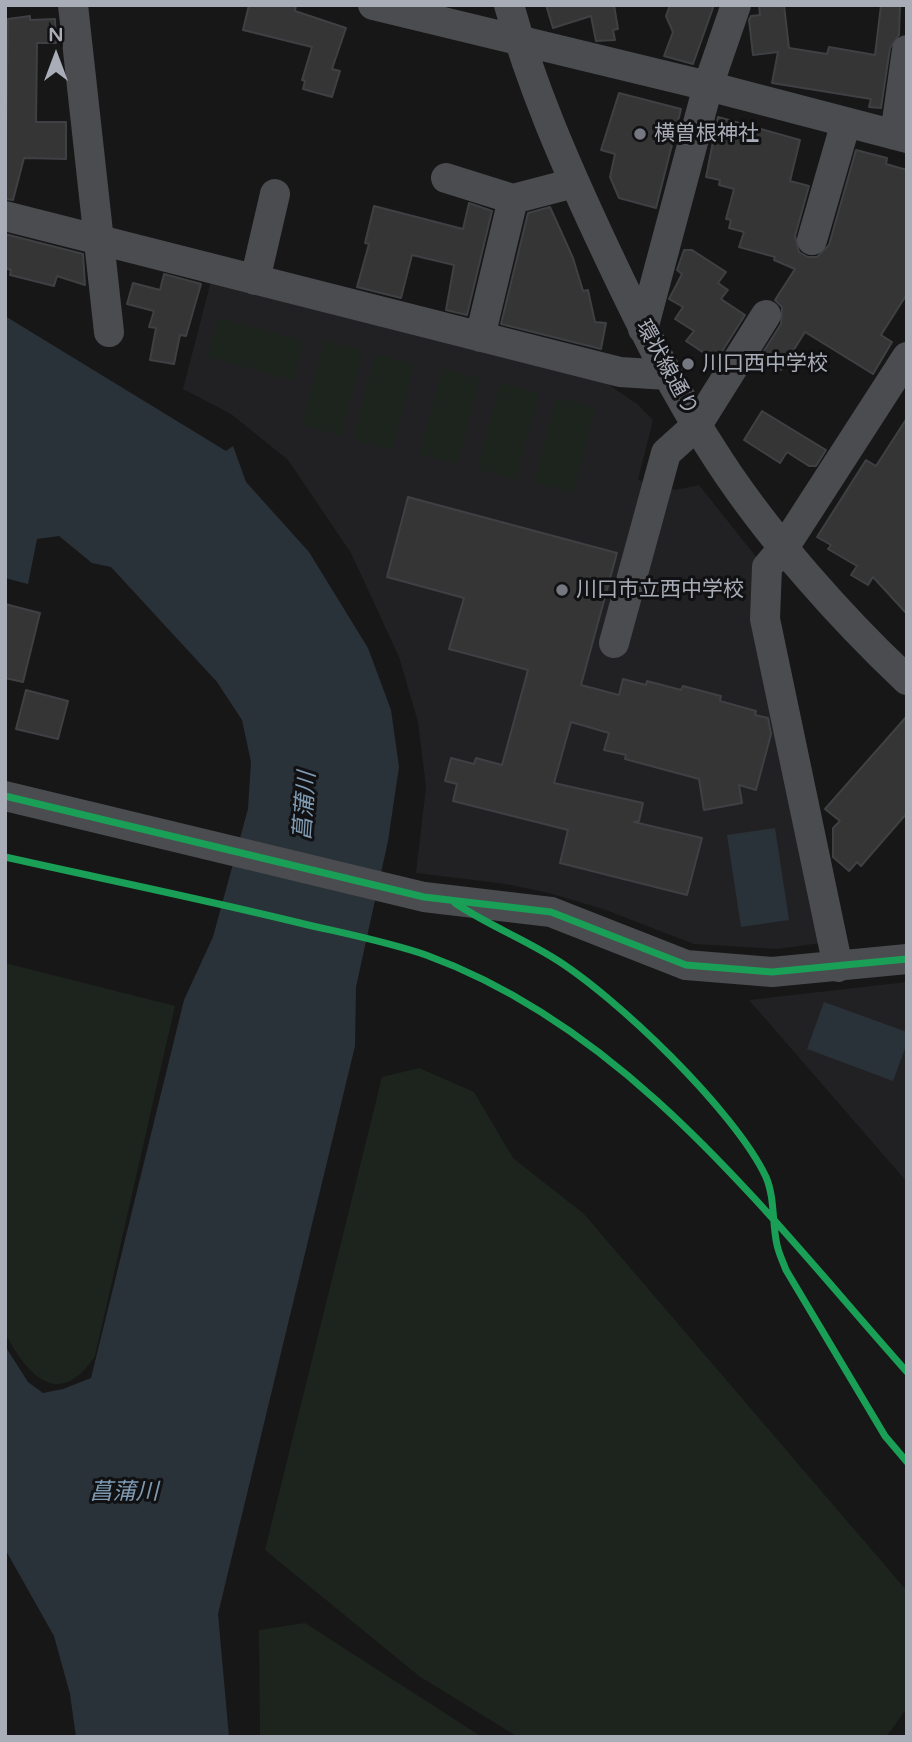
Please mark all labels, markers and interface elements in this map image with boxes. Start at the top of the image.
north arrow [21,21,91,91]
text: N [48,24,64,46]
place label: 横曽根神社 [654,121,759,147]
marker: 横曽根神社 [632,126,648,142]
street label: 環状線通り [630,316,702,420]
place label: 川口西中学校 [702,351,828,377]
marker: 川口西中学校 [680,356,696,372]
place label: 川口市立西中学校 [576,577,744,603]
marker: 川口市立西中学校 [554,582,570,598]
water label: 菖蒲川 [290,771,322,841]
water label: 菖蒲川 [90,1479,158,1507]

